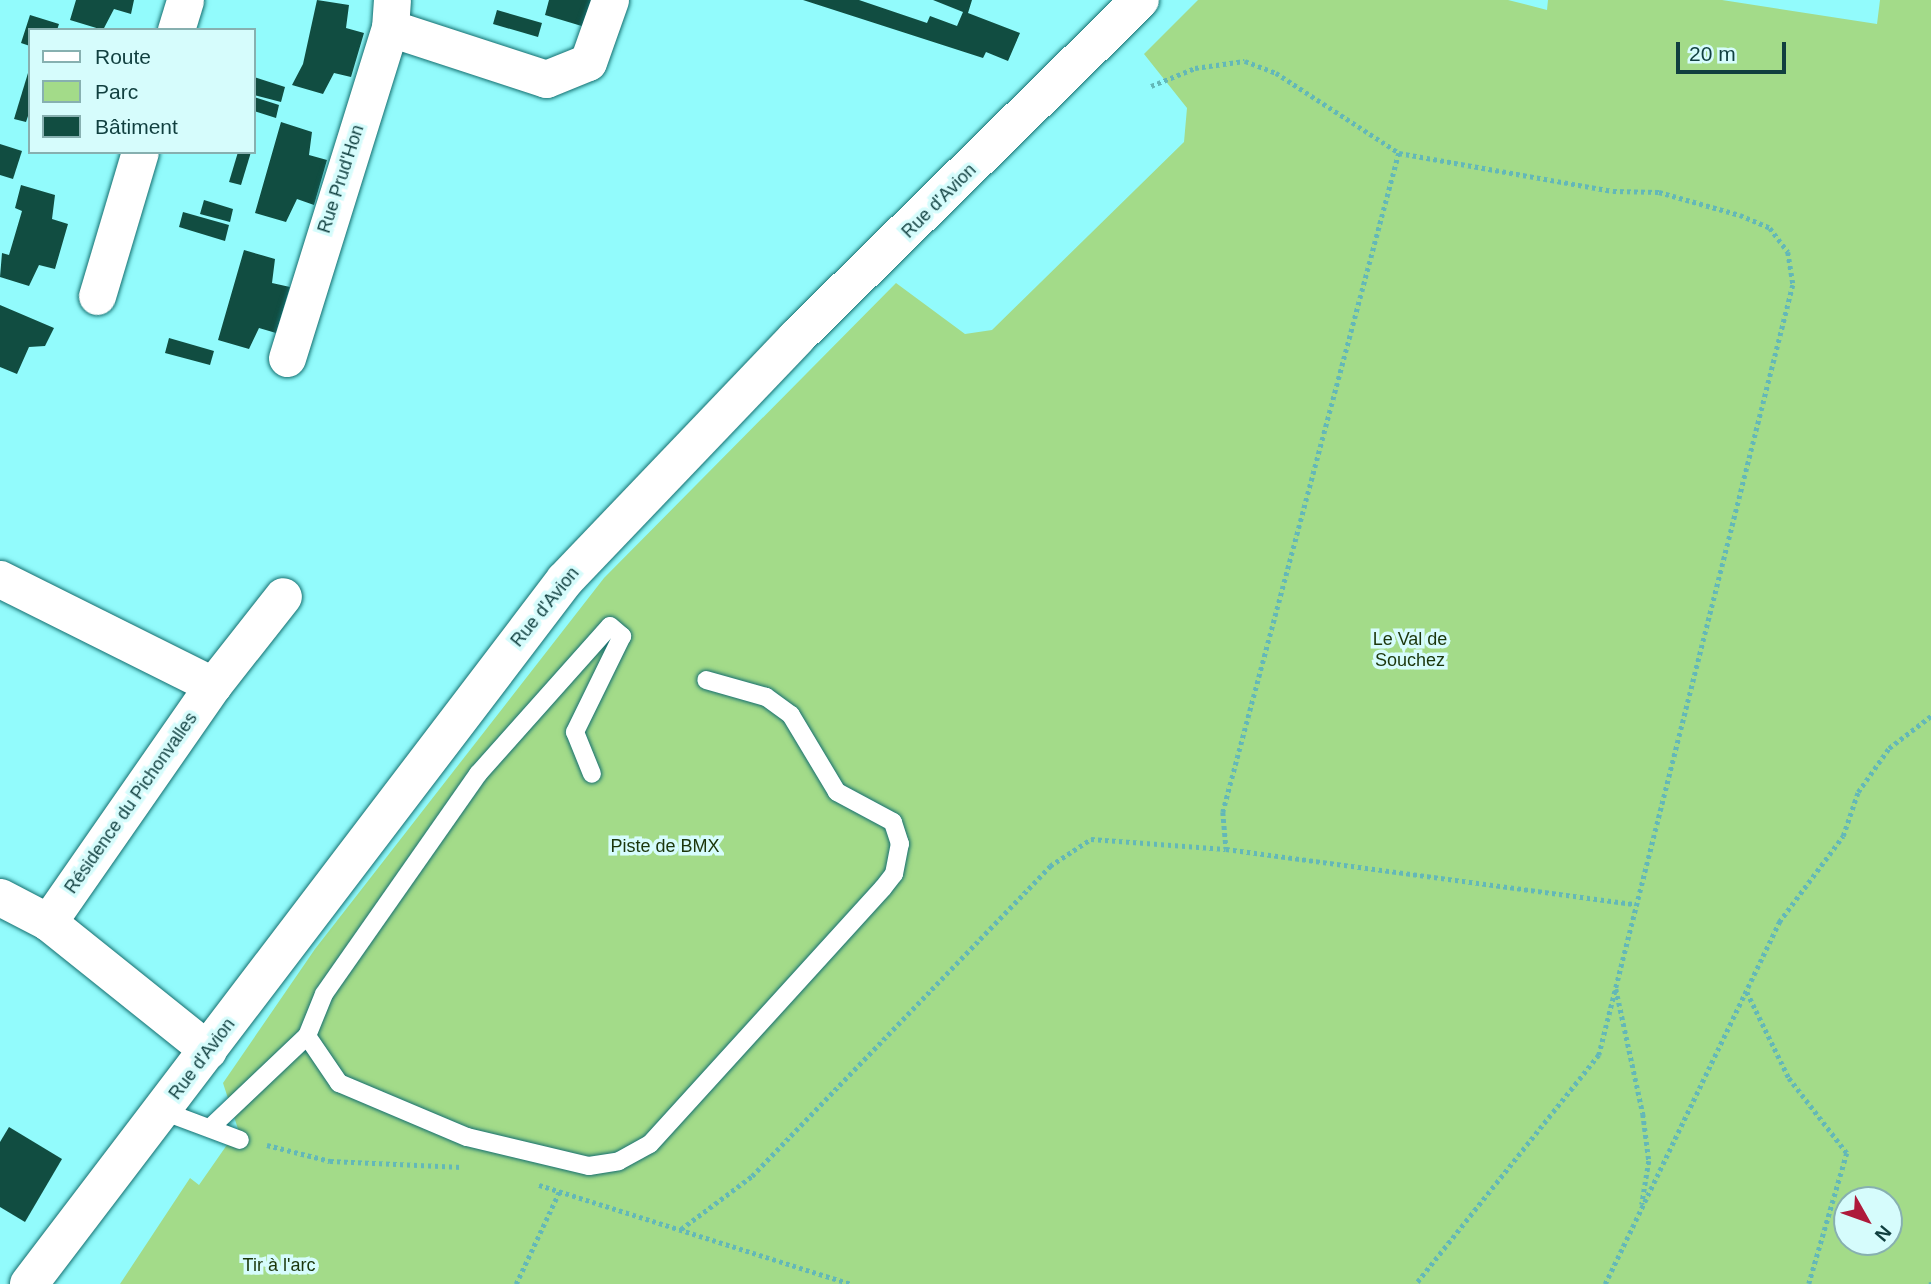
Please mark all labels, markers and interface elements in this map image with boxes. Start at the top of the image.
legend [28,28,256,154]
scale bar [1679,28,1789,72]
text: 20 m [1689,42,1736,65]
text: Route [95,45,151,68]
text: Parc [95,80,138,103]
text: Bâtiment [95,115,178,138]
street label: Rue Prud'Hon [313,122,369,236]
street label: Rue d'Avion [897,159,981,243]
street label: Rue d'Avion [506,563,584,651]
park label: Le Val de Souchez [1373,629,1447,672]
street label: Résidence du Pichonvalles [60,708,202,898]
park label: Piste de BMX [610,835,720,857]
street label: Rue d'Avion [164,1014,240,1104]
north arrow [1833,1186,1903,1256]
text: N [1870,1222,1895,1246]
park label: Tir à l'arc [243,1254,315,1276]

